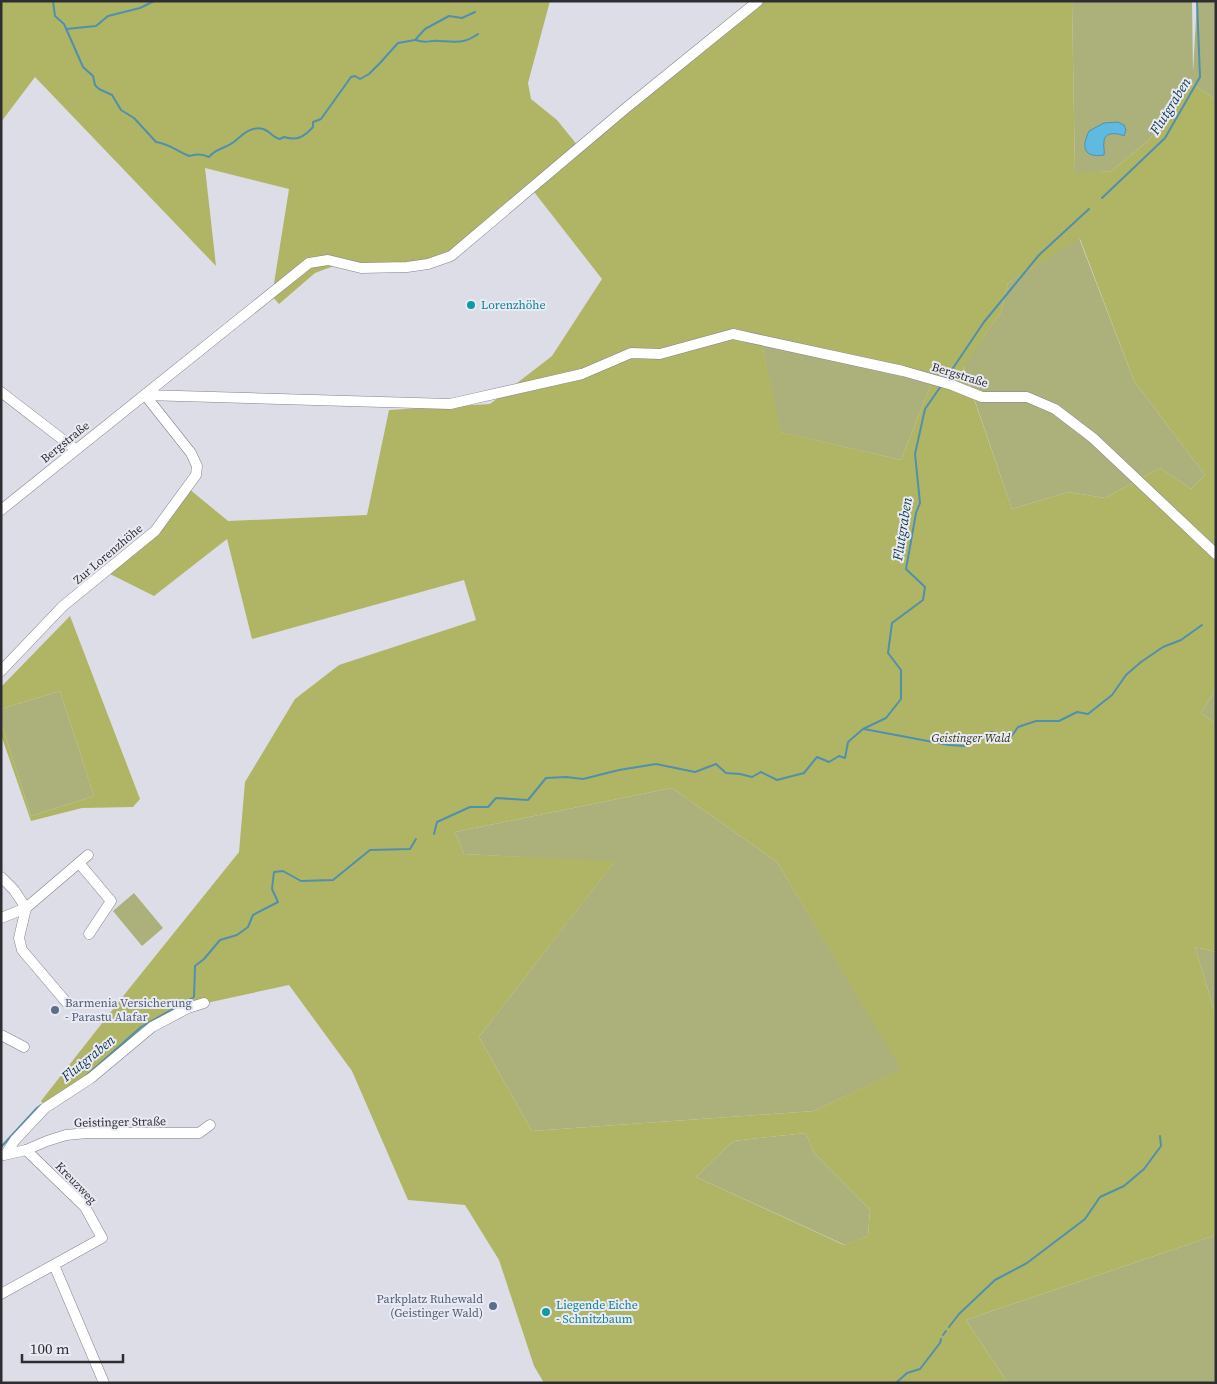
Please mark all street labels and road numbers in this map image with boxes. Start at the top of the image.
street label: Bergstraße [930,359,990,391]
street label: Bergstraße [37,417,93,467]
street label: Zur Lorenzhöhe [70,520,146,588]
street label: Geistinger Straße [74,1113,166,1131]
street label: Kreuzweg [52,1158,100,1208]

